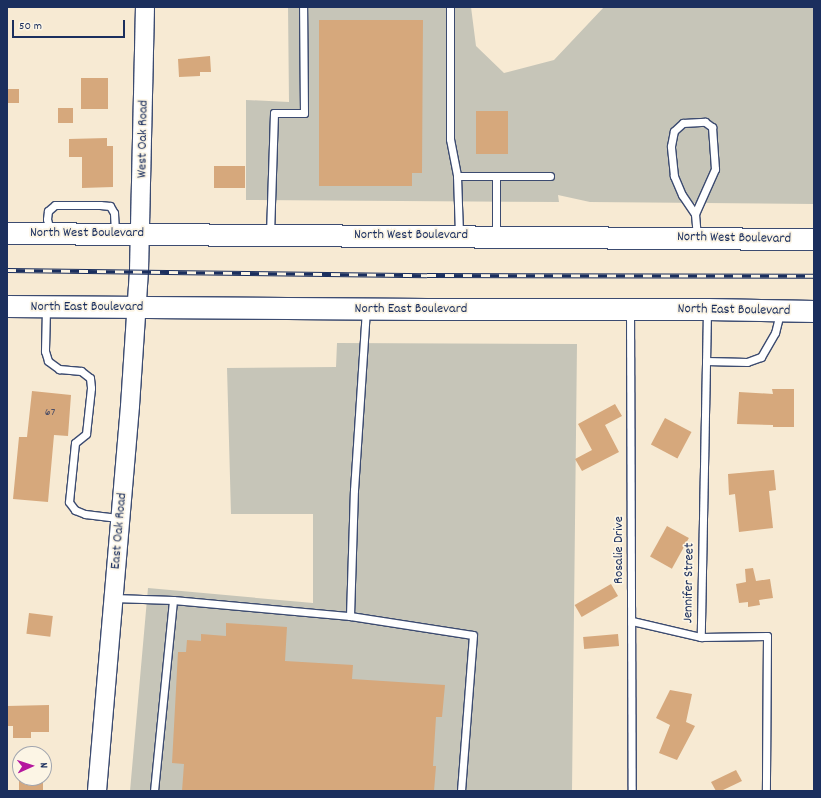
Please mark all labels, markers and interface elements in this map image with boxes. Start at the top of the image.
scale bar [14,12,127,38]
text: 50 m [19,18,42,35]
street label: West Oak Road [134,100,152,178]
street label: North West Boulevard [30,225,144,241]
street label: North West Boulevard [354,227,468,243]
street label: North West Boulevard [677,229,791,247]
street label: North East Boulevard [31,299,143,315]
street label: North East Boulevard [355,301,467,317]
street label: North East Boulevard [677,301,791,319]
house number: 67 [45,406,55,420]
street label: East Oak Road [107,492,131,570]
street label: Rosalie Drive [611,516,627,584]
street label: Jennifer Street [680,543,698,623]
north arrow [12,746,52,786]
text: N [35,762,51,769]

